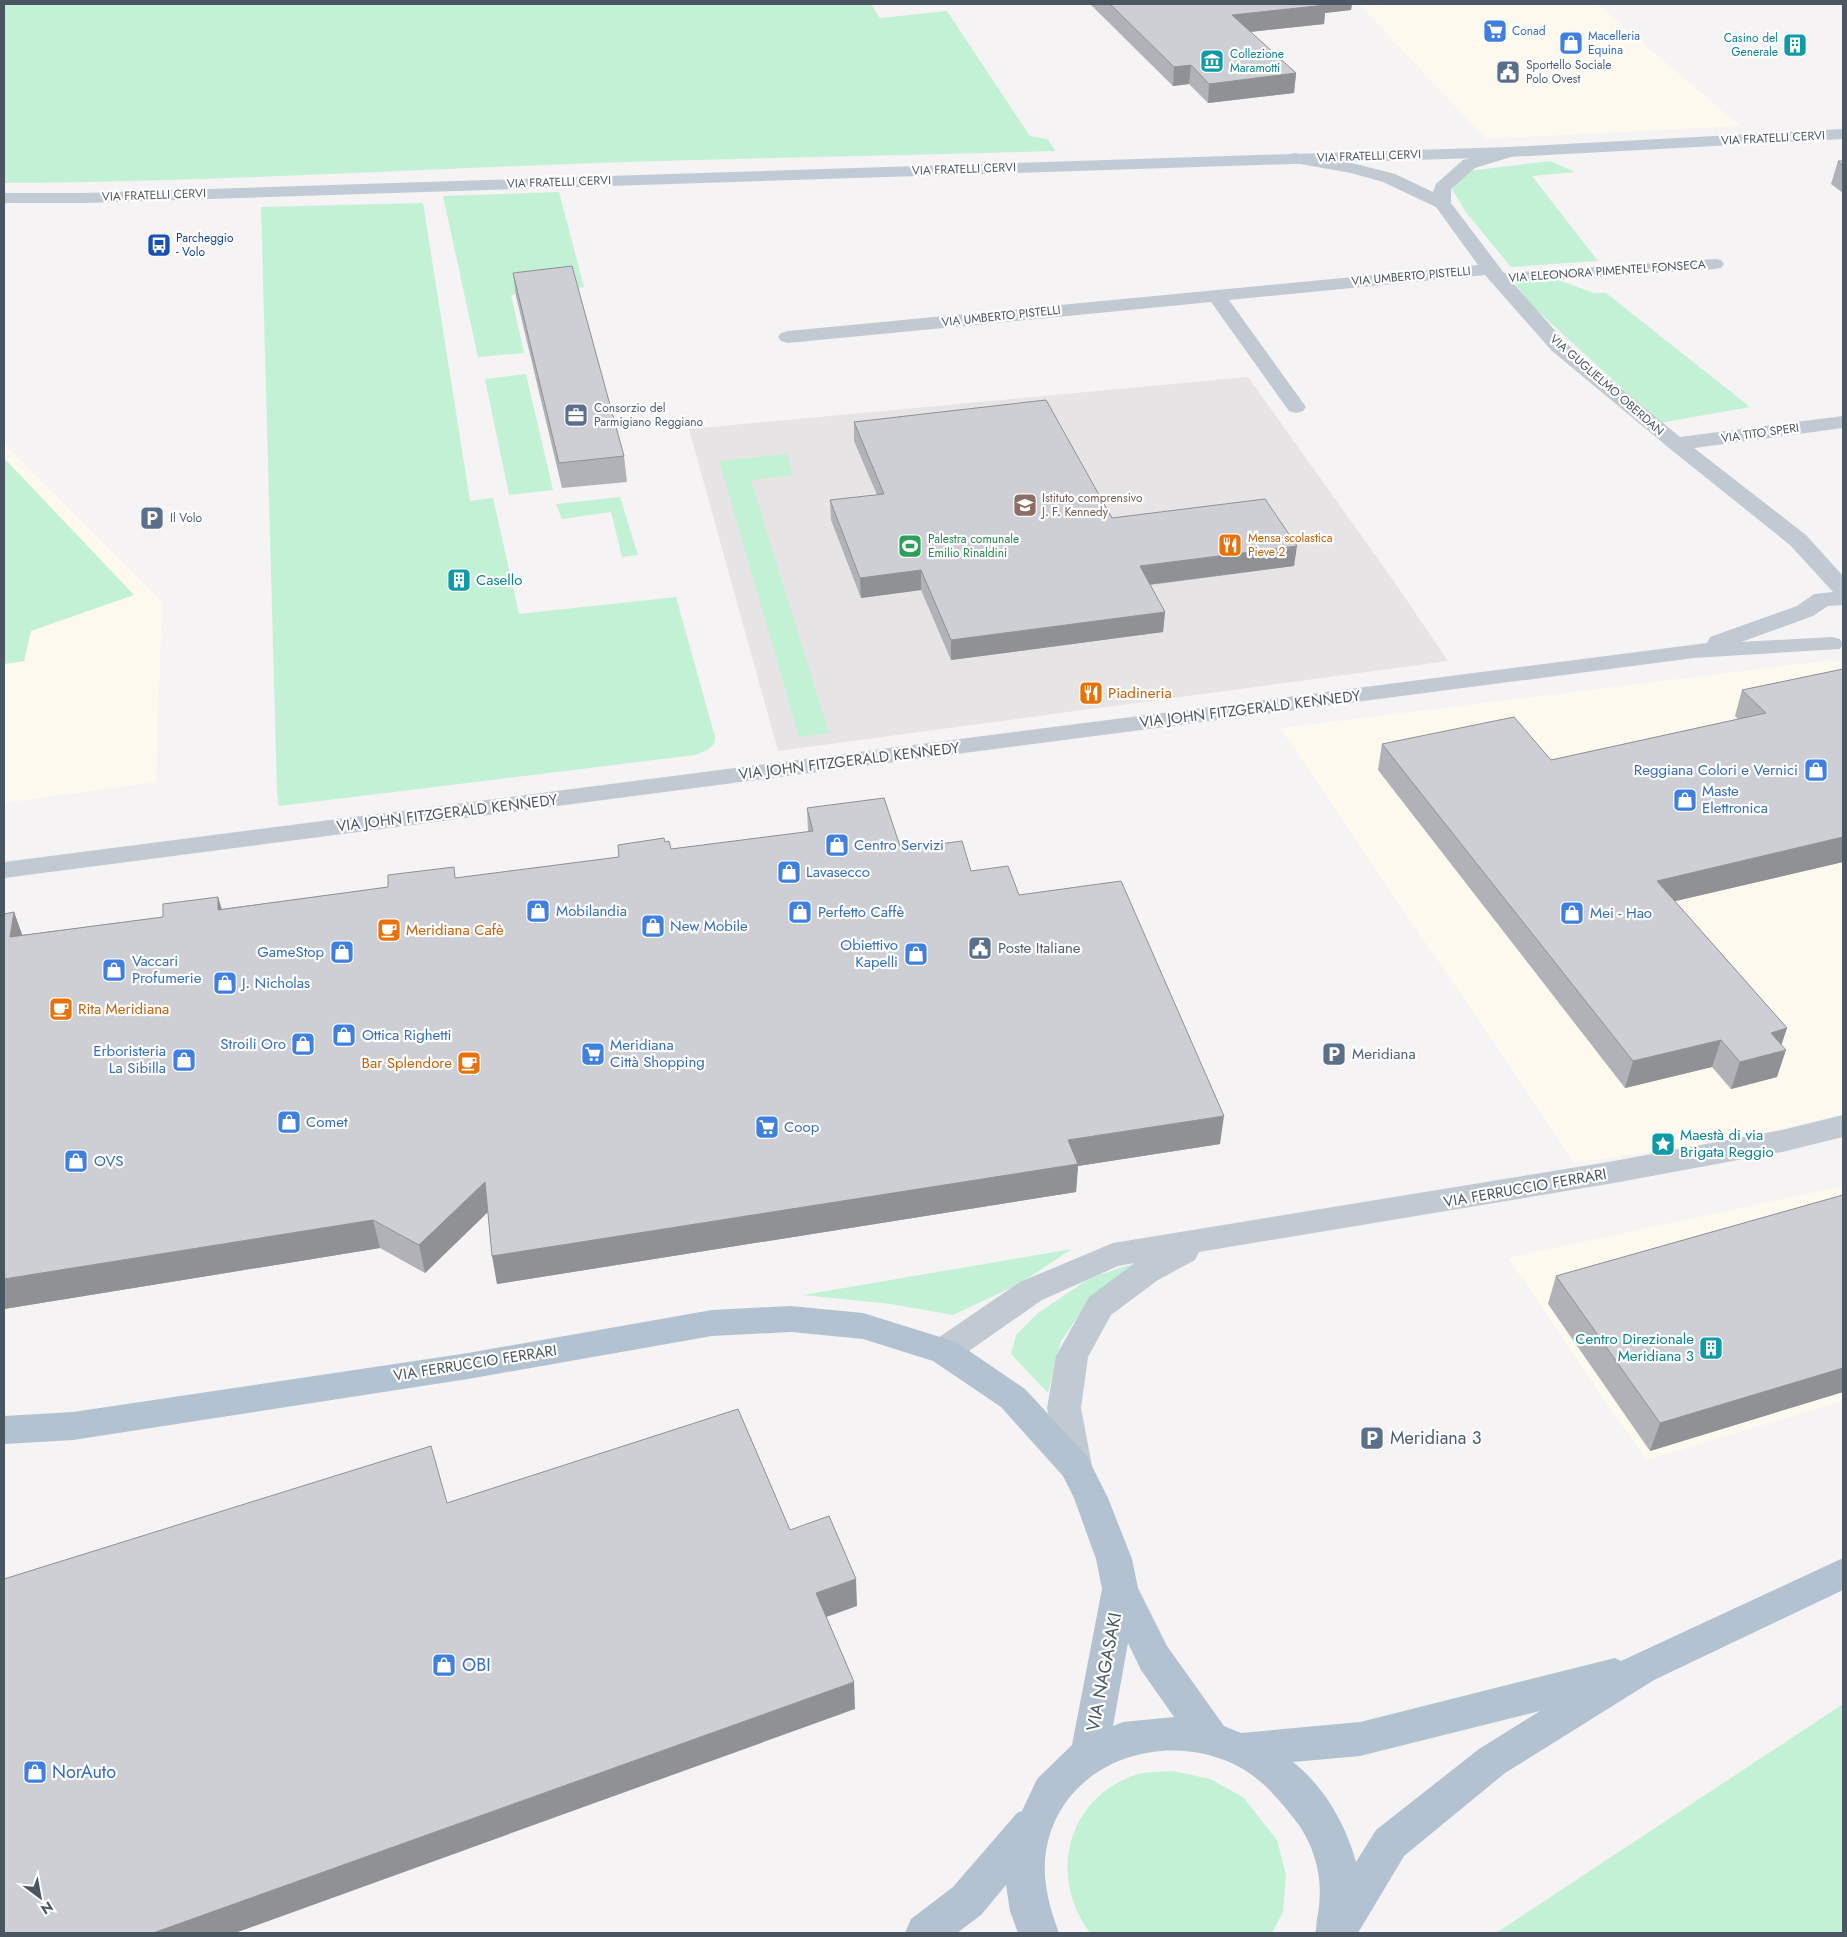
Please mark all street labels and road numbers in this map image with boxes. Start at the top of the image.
street label: VIA FRATELLI CERVI [1721,126,1825,150]
street label: VIA FRATELLI CERVI [1317,145,1421,167]
street label: VIA FRATELLI CERVI [912,158,1016,180]
street label: VIA FRATELLI CERVI [507,171,611,193]
street label: VIA FRATELLI CERVI [102,184,206,206]
street label: VIA ELEONORA PIMENTEL FONSECA [1508,255,1706,287]
street label: VIA UMBERTO PISTELLI [1351,262,1471,290]
street label: VIA UMBERTO PISTELLI [941,301,1061,331]
street label: VIA GUGLIELMO OBERDAN [1546,330,1668,440]
street label: VIA TITO SPERI [1720,419,1800,447]
street label: VIA JOHN FITZGERALD KENNEDY [1138,684,1362,733]
street label: VIA JOHN FITZGERALD KENNEDY [737,736,961,785]
street label: VIA JOHN FITZGERALD KENNEDY [335,788,559,837]
street label: VIA FERRUCCIO FERRARI [1442,1163,1608,1213]
street label: VIA FERRUCCIO FERRARI [392,1339,558,1387]
street label: VIA NAGASAKI [1080,1610,1128,1734]

